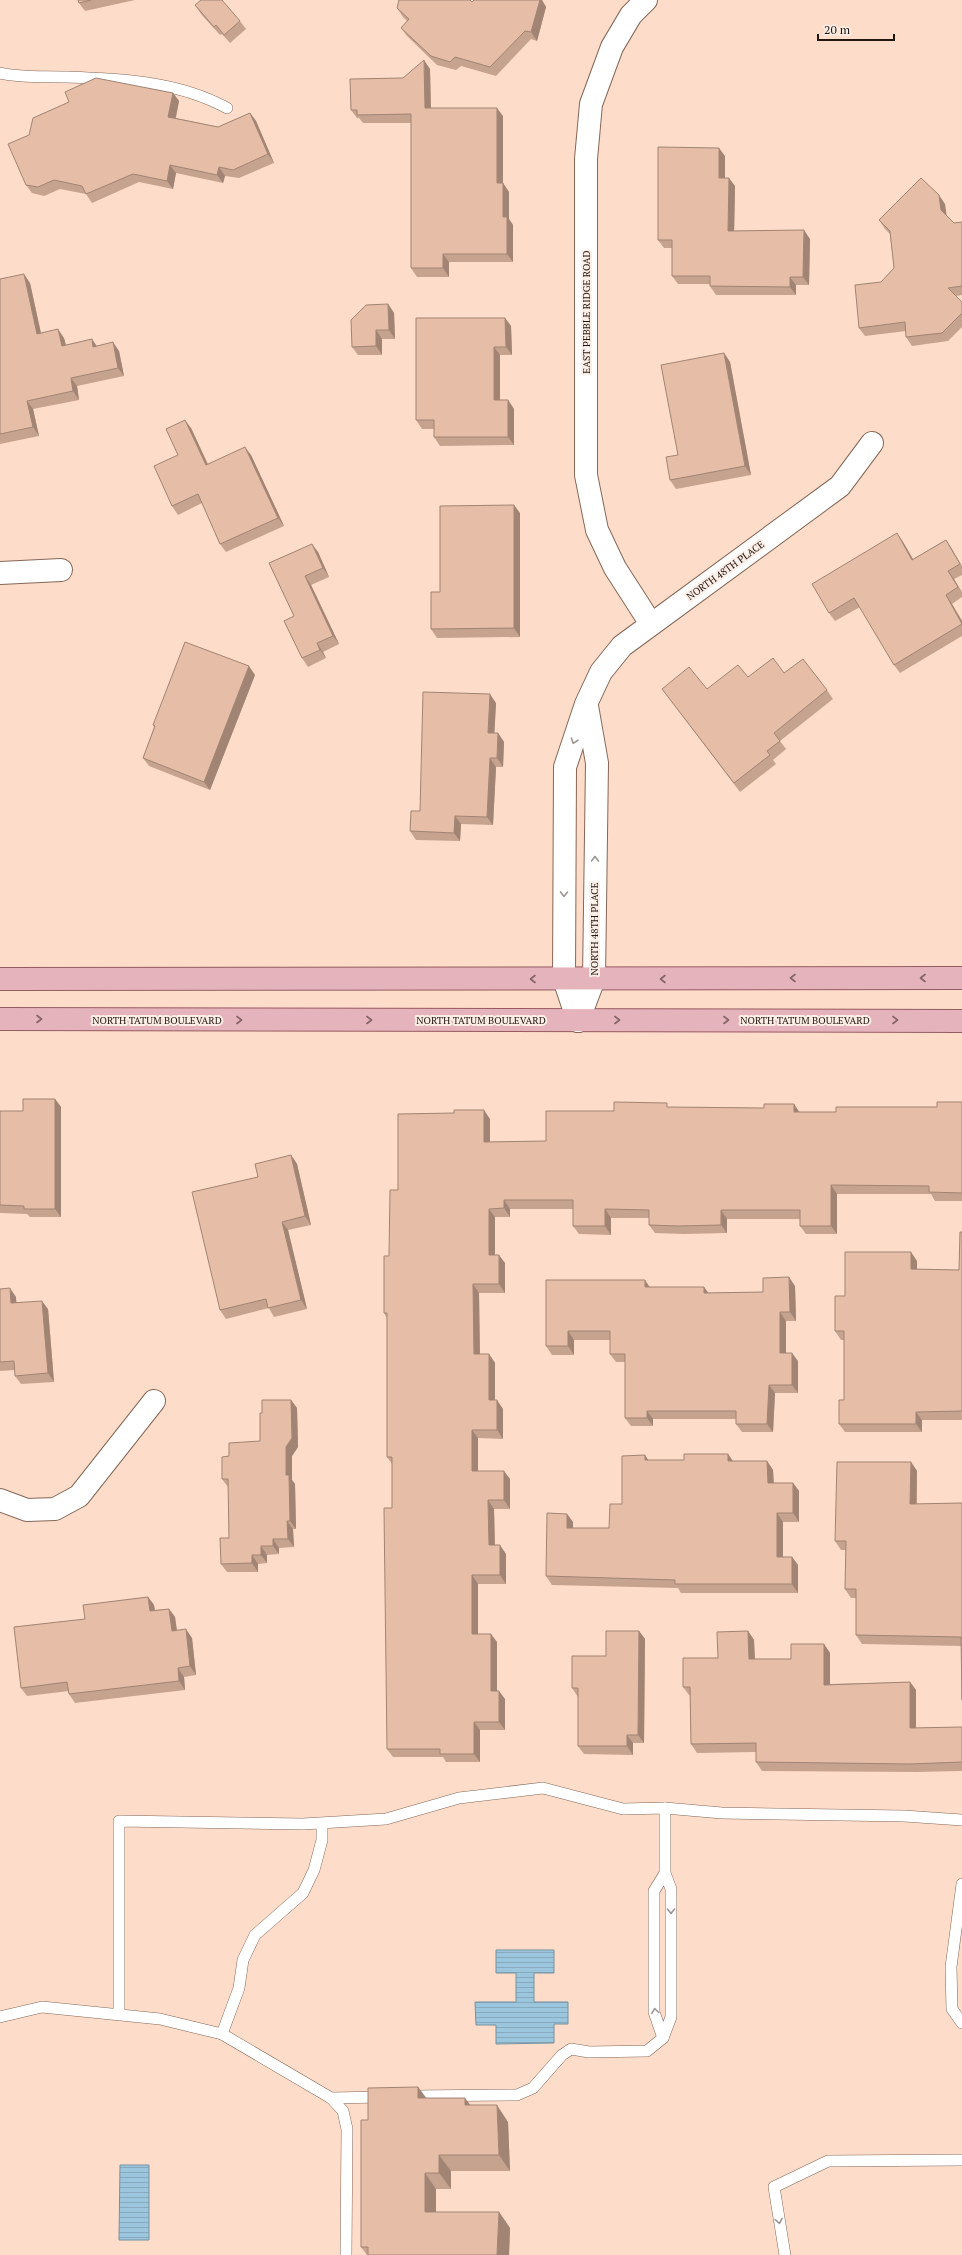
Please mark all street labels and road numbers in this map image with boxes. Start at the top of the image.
street label: EAST PEBBLE RIDGE ROAD [580,250,593,374]
street label: NORTH 48TH PLACE [684,538,767,603]
street label: NORTH 48TH PLACE [588,882,601,976]
street label: NORTH TATUM BOULEVARD [92,1014,222,1027]
street label: NORTH TATUM BOULEVARD [416,1014,546,1027]
street label: NORTH TATUM BOULEVARD [740,1014,870,1027]

